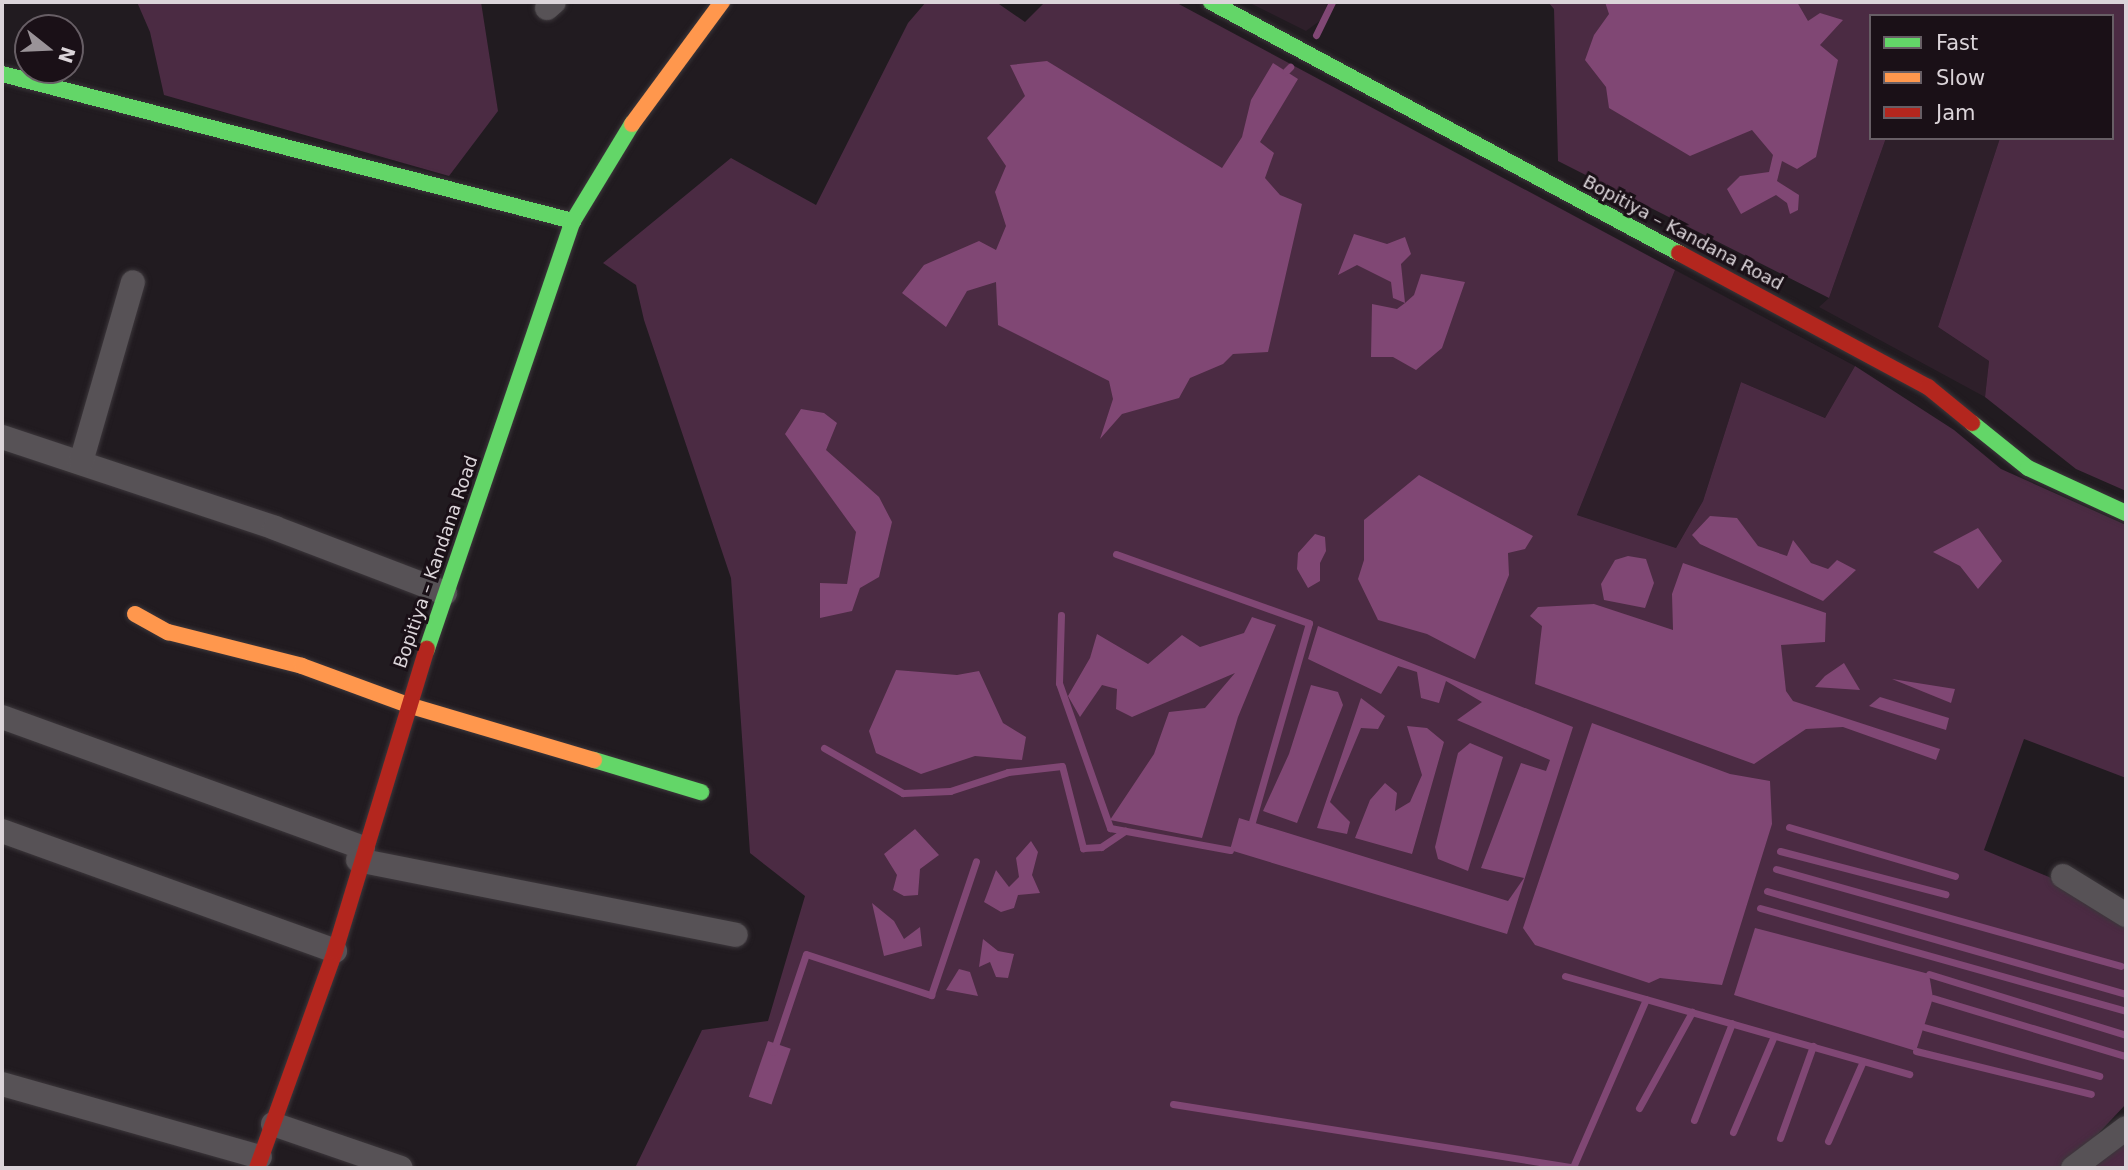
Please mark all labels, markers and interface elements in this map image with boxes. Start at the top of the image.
north arrow [14,14,84,84]
legend [1869,14,2114,140]
text: Fast [1936,31,1978,55]
text: N [54,44,80,66]
text: Slow [1936,66,1985,90]
text: Jam [1936,101,1976,125]
street label: Bopitiya – Kandana Road [1579,171,1787,295]
street label: Bopitiya – Kandana Road [389,453,483,671]

